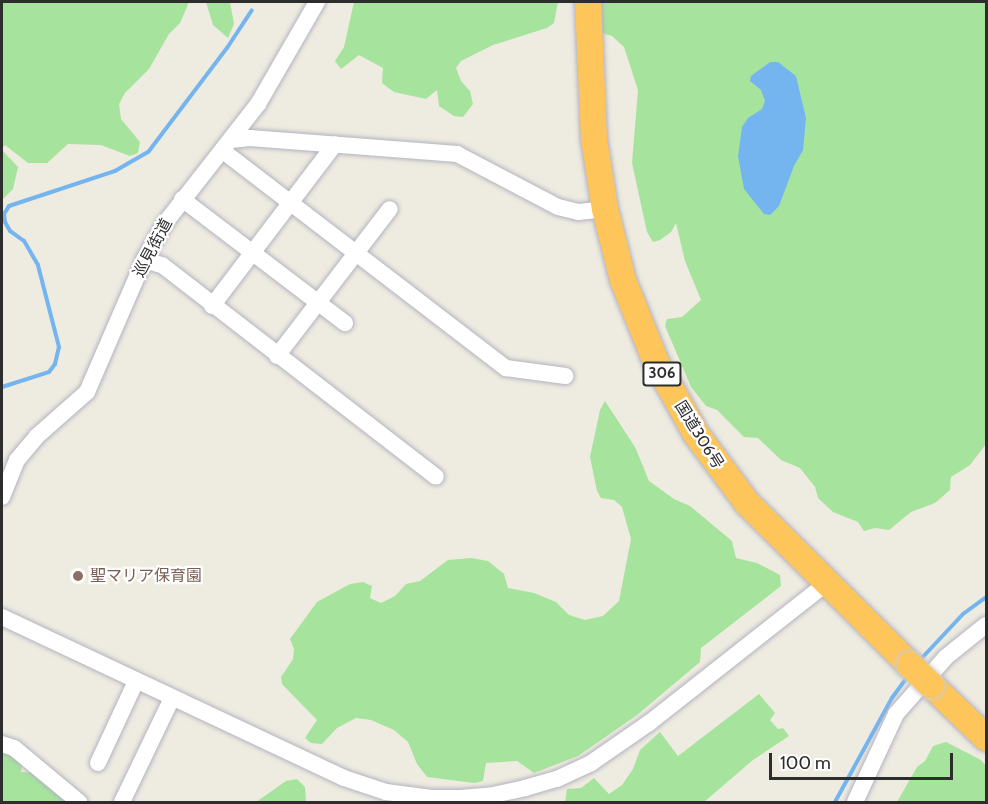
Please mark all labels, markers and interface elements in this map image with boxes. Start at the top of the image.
street label: 巡見街道 [130,215,176,281]
road number: 306 [641,362,683,386]
street label: 国道306号 [670,397,728,473]
place label: 聖マリア保育園 [90,566,202,586]
marker: 聖マリア保育園 [71,569,85,583]
scale bar [772,741,956,779]
text: 100 m [780,752,831,774]

